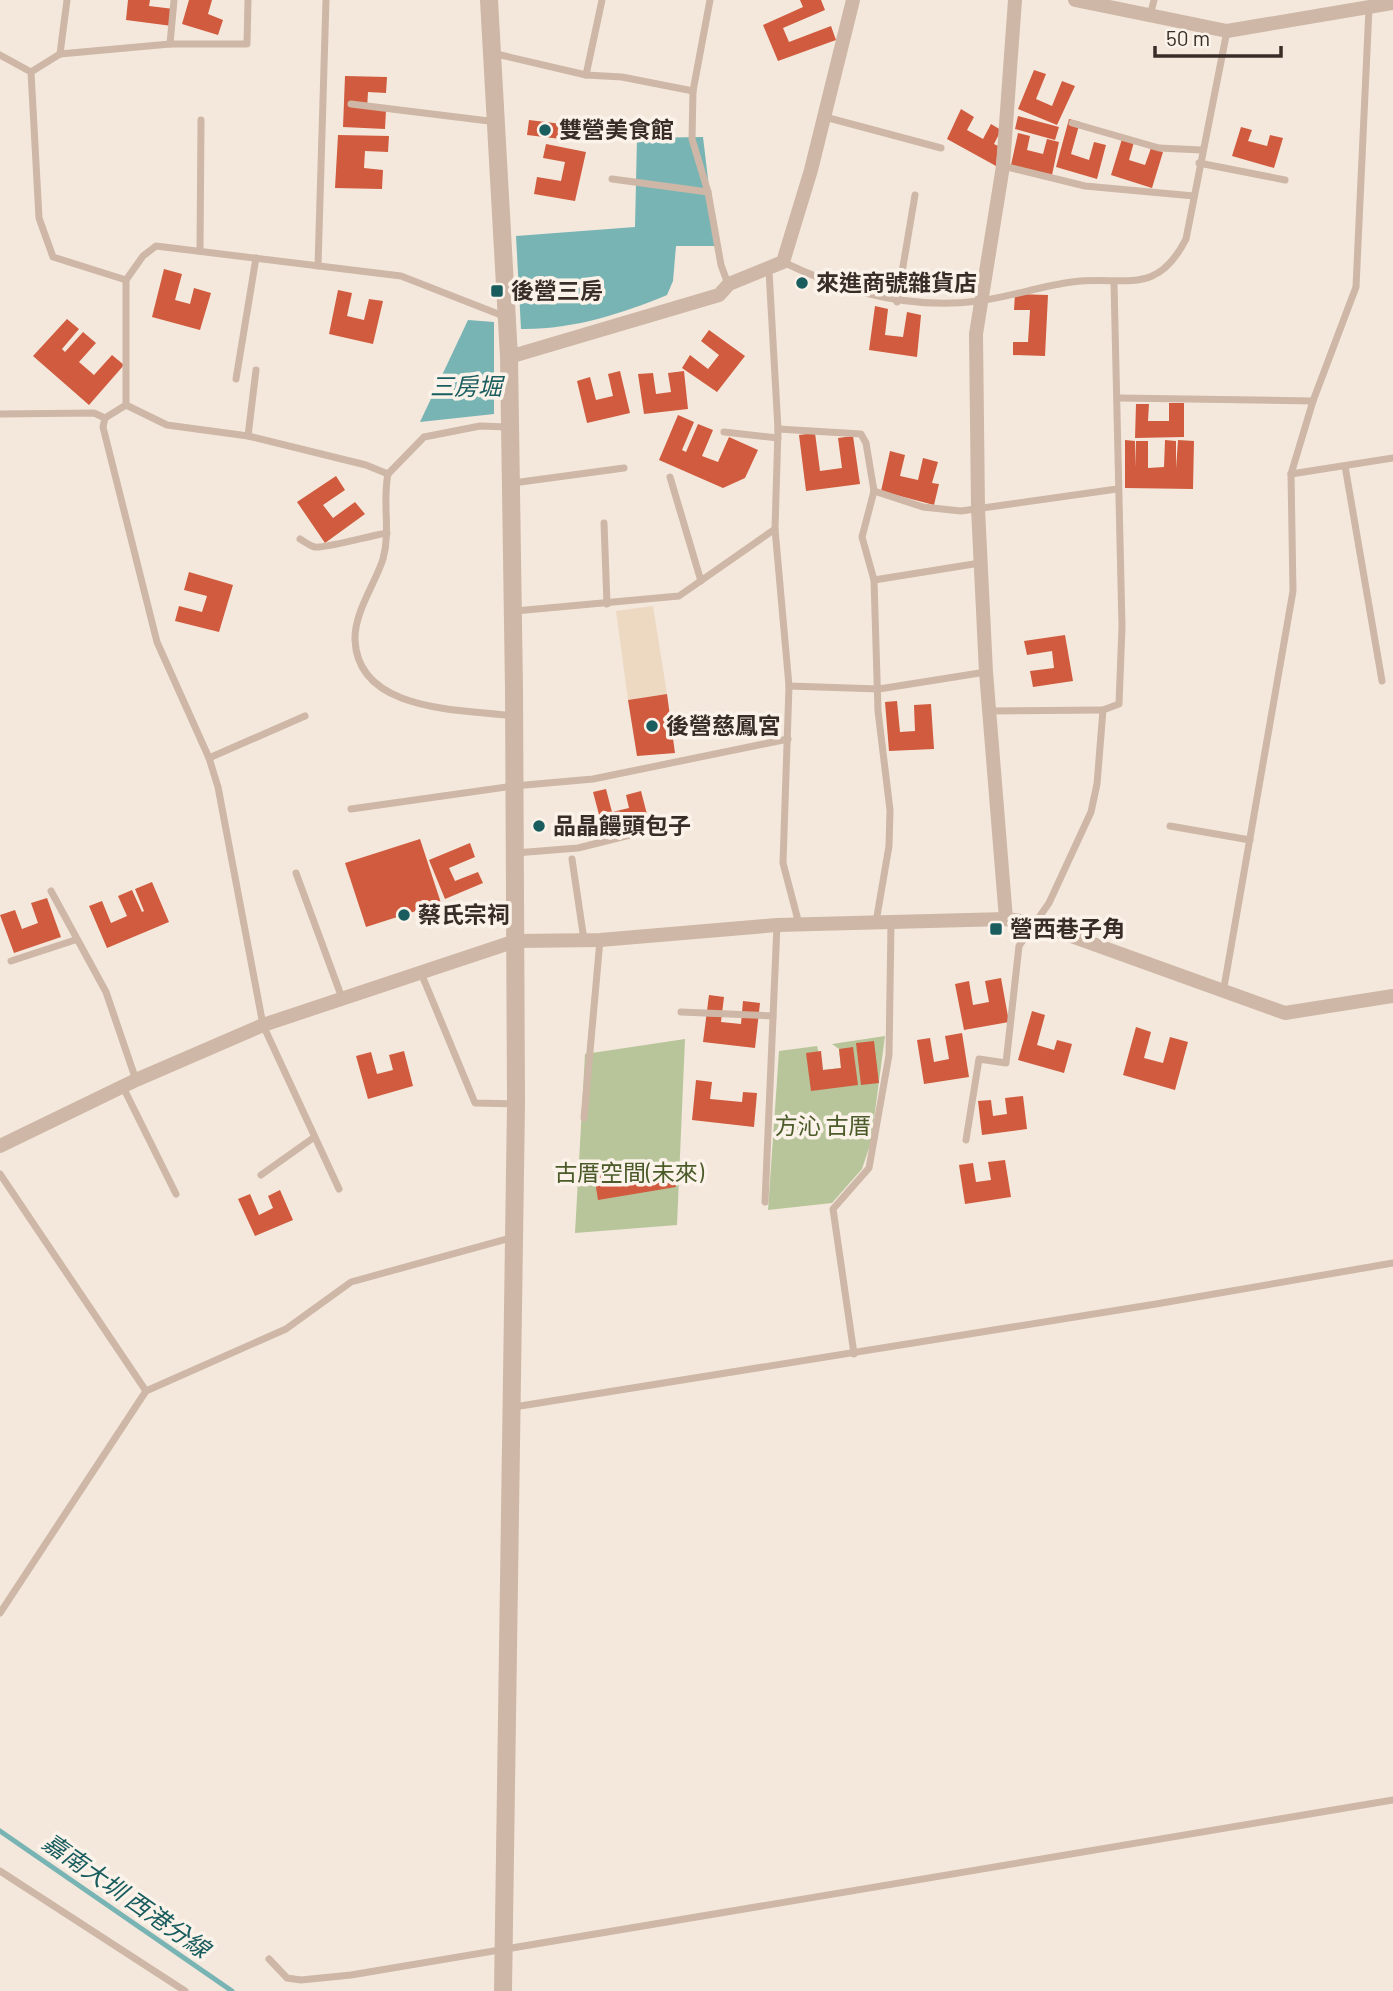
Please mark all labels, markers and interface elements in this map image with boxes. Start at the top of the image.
scale bar [1155,14,1281,58]
text: 50 m [1166,25,1210,50]
place label: 雙營美食館 [559,115,674,143]
marker: 雙營美食館 [537,122,553,138]
place label: 來進商號雜貨店 [816,268,977,296]
marker: 來進商號雜貨店 [794,275,810,291]
place label: 後營三房 [511,276,603,304]
marker: 後營三房 [489,283,505,299]
water label: 三房堀 [430,371,506,400]
place label: 後營慈鳳宮 [666,711,781,739]
marker: 後營慈鳳宮 [644,718,660,734]
place label: 品晶饅頭包子 [553,811,691,839]
marker: 品晶饅頭包子 [531,818,547,834]
place label: 蔡氏宗祠 [418,900,510,928]
marker: 蔡氏宗祠 [396,907,412,923]
place label: 營西巷子角 [1010,914,1125,942]
marker: 營西巷子角 [988,921,1004,937]
park label: 方沁 古厝 [775,1111,871,1139]
park label: 古厝空間(未來) [554,1158,705,1186]
water label: 嘉南大圳 西港分線 [38,1826,218,1965]

